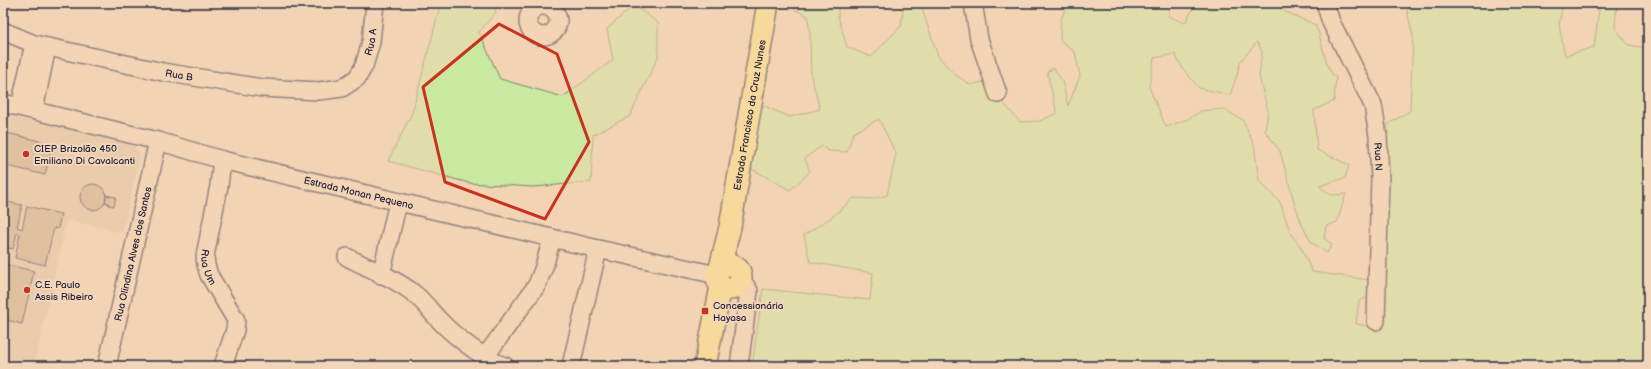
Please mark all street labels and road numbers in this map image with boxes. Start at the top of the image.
street label: Rua A [362,27,379,57]
street label: Estrada Francisco da Cruz Nunes [731,39,769,191]
street label: Rua B [164,67,194,84]
street label: Rua N [1371,142,1385,171]
street label: Estrada Monan Pequeno [303,175,415,212]
street label: Rua Olindina Alves dos Santos [112,186,154,322]
street label: Rua Um [198,248,219,287]

